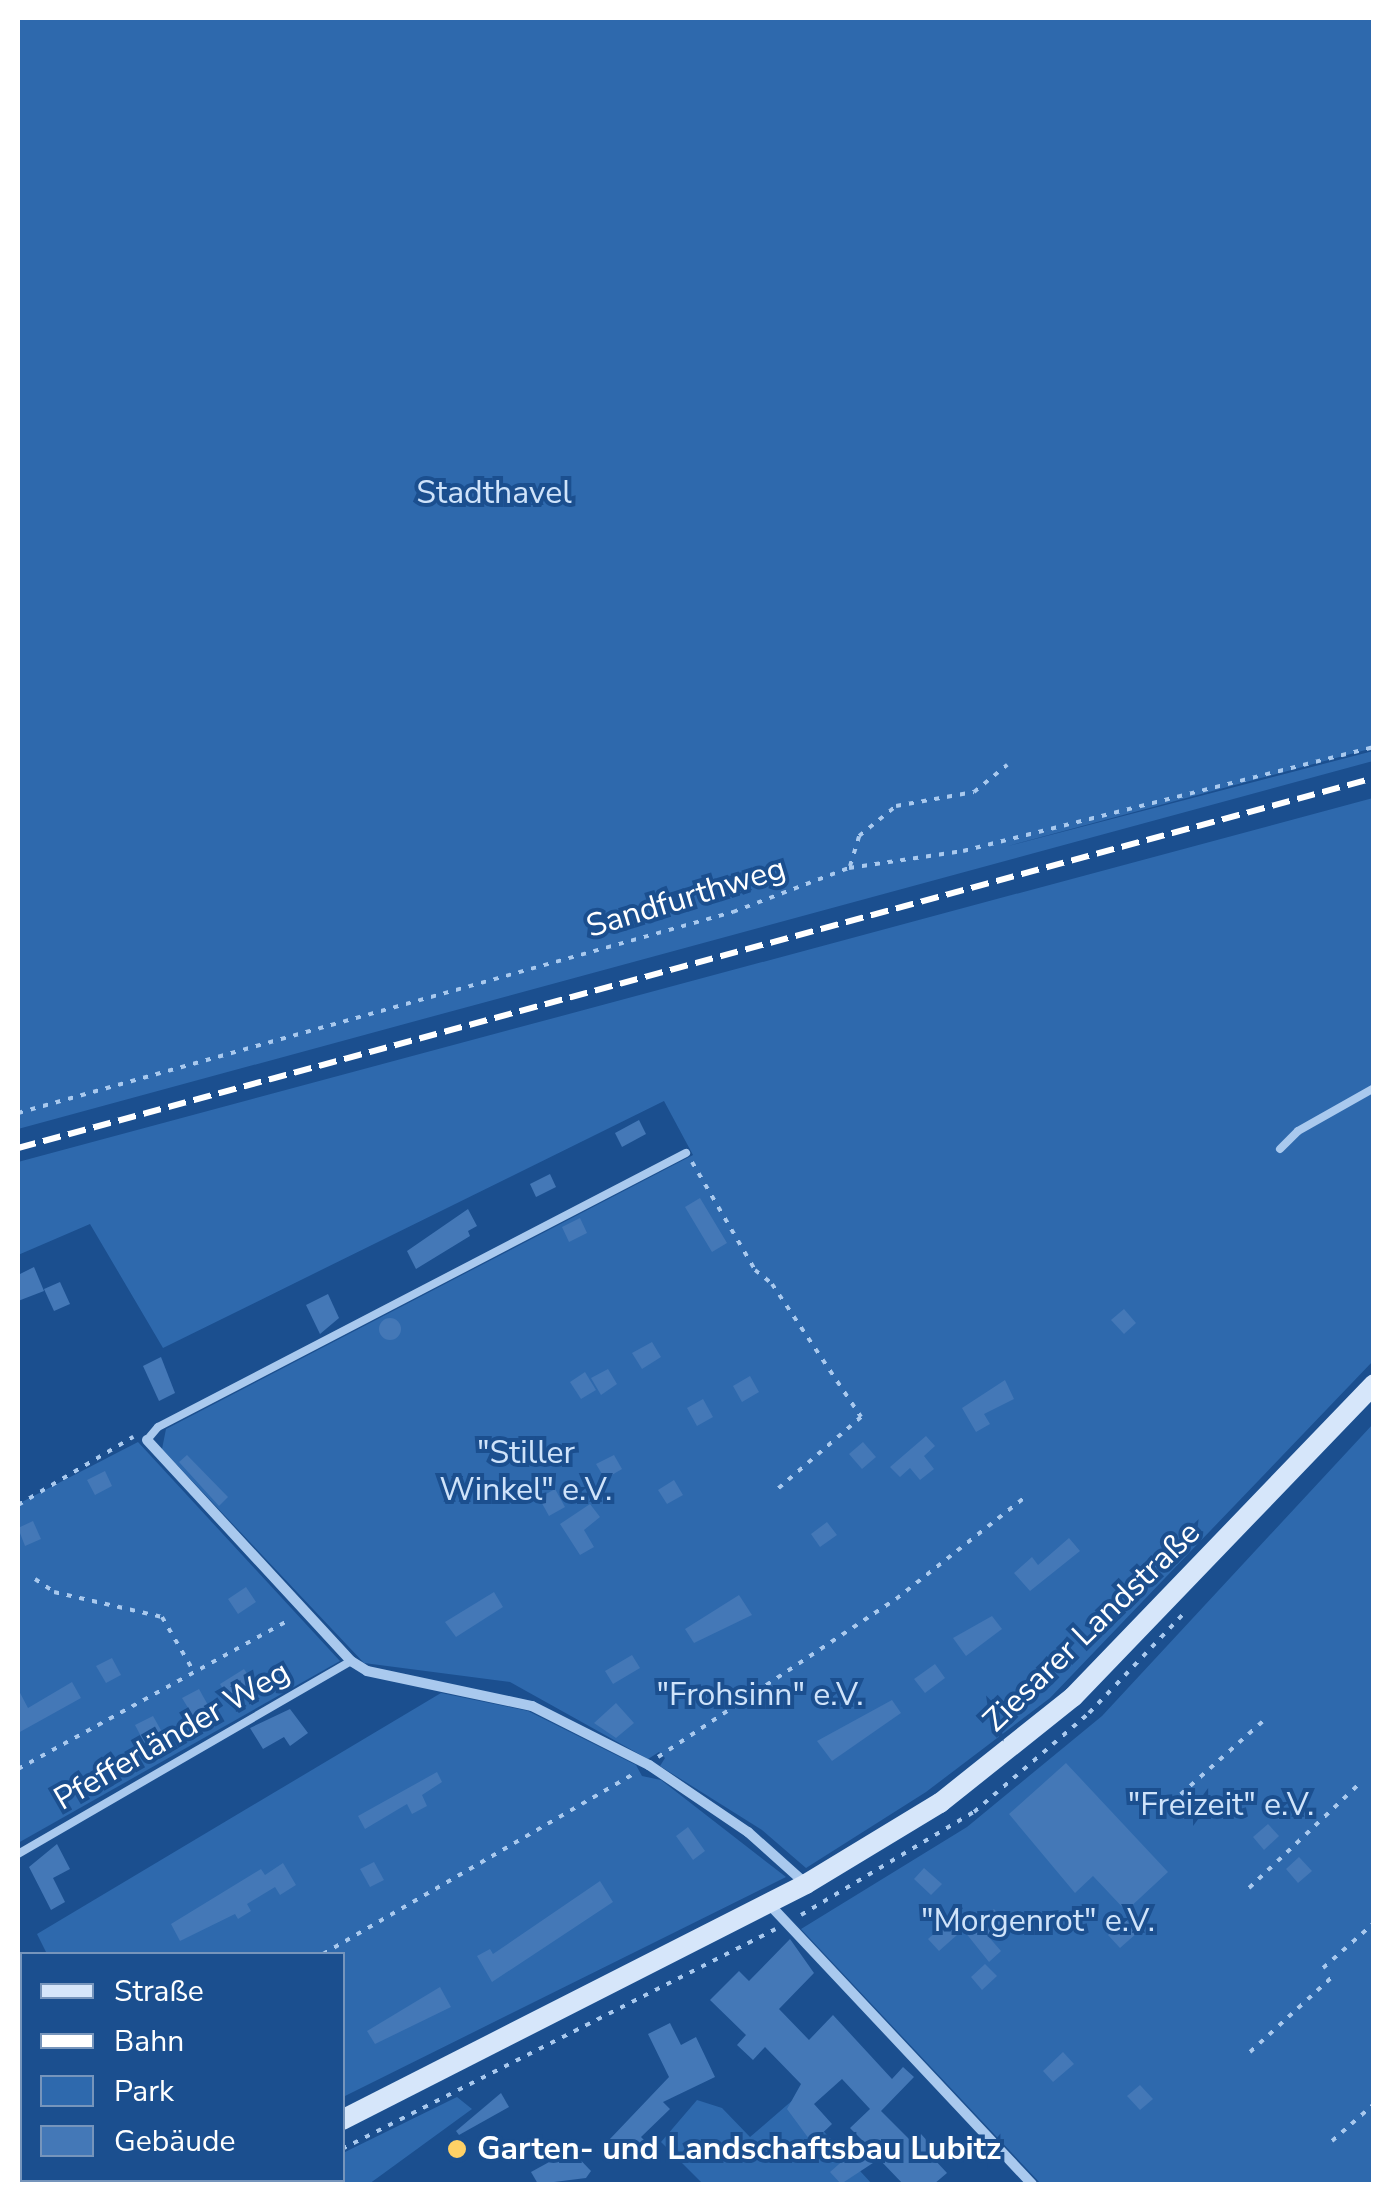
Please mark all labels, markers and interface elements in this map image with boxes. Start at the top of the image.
park label: Stadthavel [416,474,572,512]
street label: Sandfurthweg [582,850,790,946]
park label: "Stiller Winkel" e.V. [440,1435,612,1510]
street label: Ziesarer Landstraße [976,1514,1208,1740]
street label: Pfefferländer Weg [47,1653,297,1819]
park label: "Frohsinn" e.V. [656,1676,864,1714]
park label: "Freizeit" e.V. [1128,1786,1314,1824]
park label: "Morgenrot" e.V. [921,1902,1155,1940]
legend [20,1952,345,2182]
text: Straße [114,1971,204,2012]
text: Bahn [114,2021,184,2062]
text: Park [114,2071,174,2112]
text: Gebäude [114,2121,235,2162]
place label: Garten- und Landschaftsbau Lubitz [477,2130,1001,2168]
marker: Garten- und Landschaftsbau Lubitz [446,2138,468,2160]

